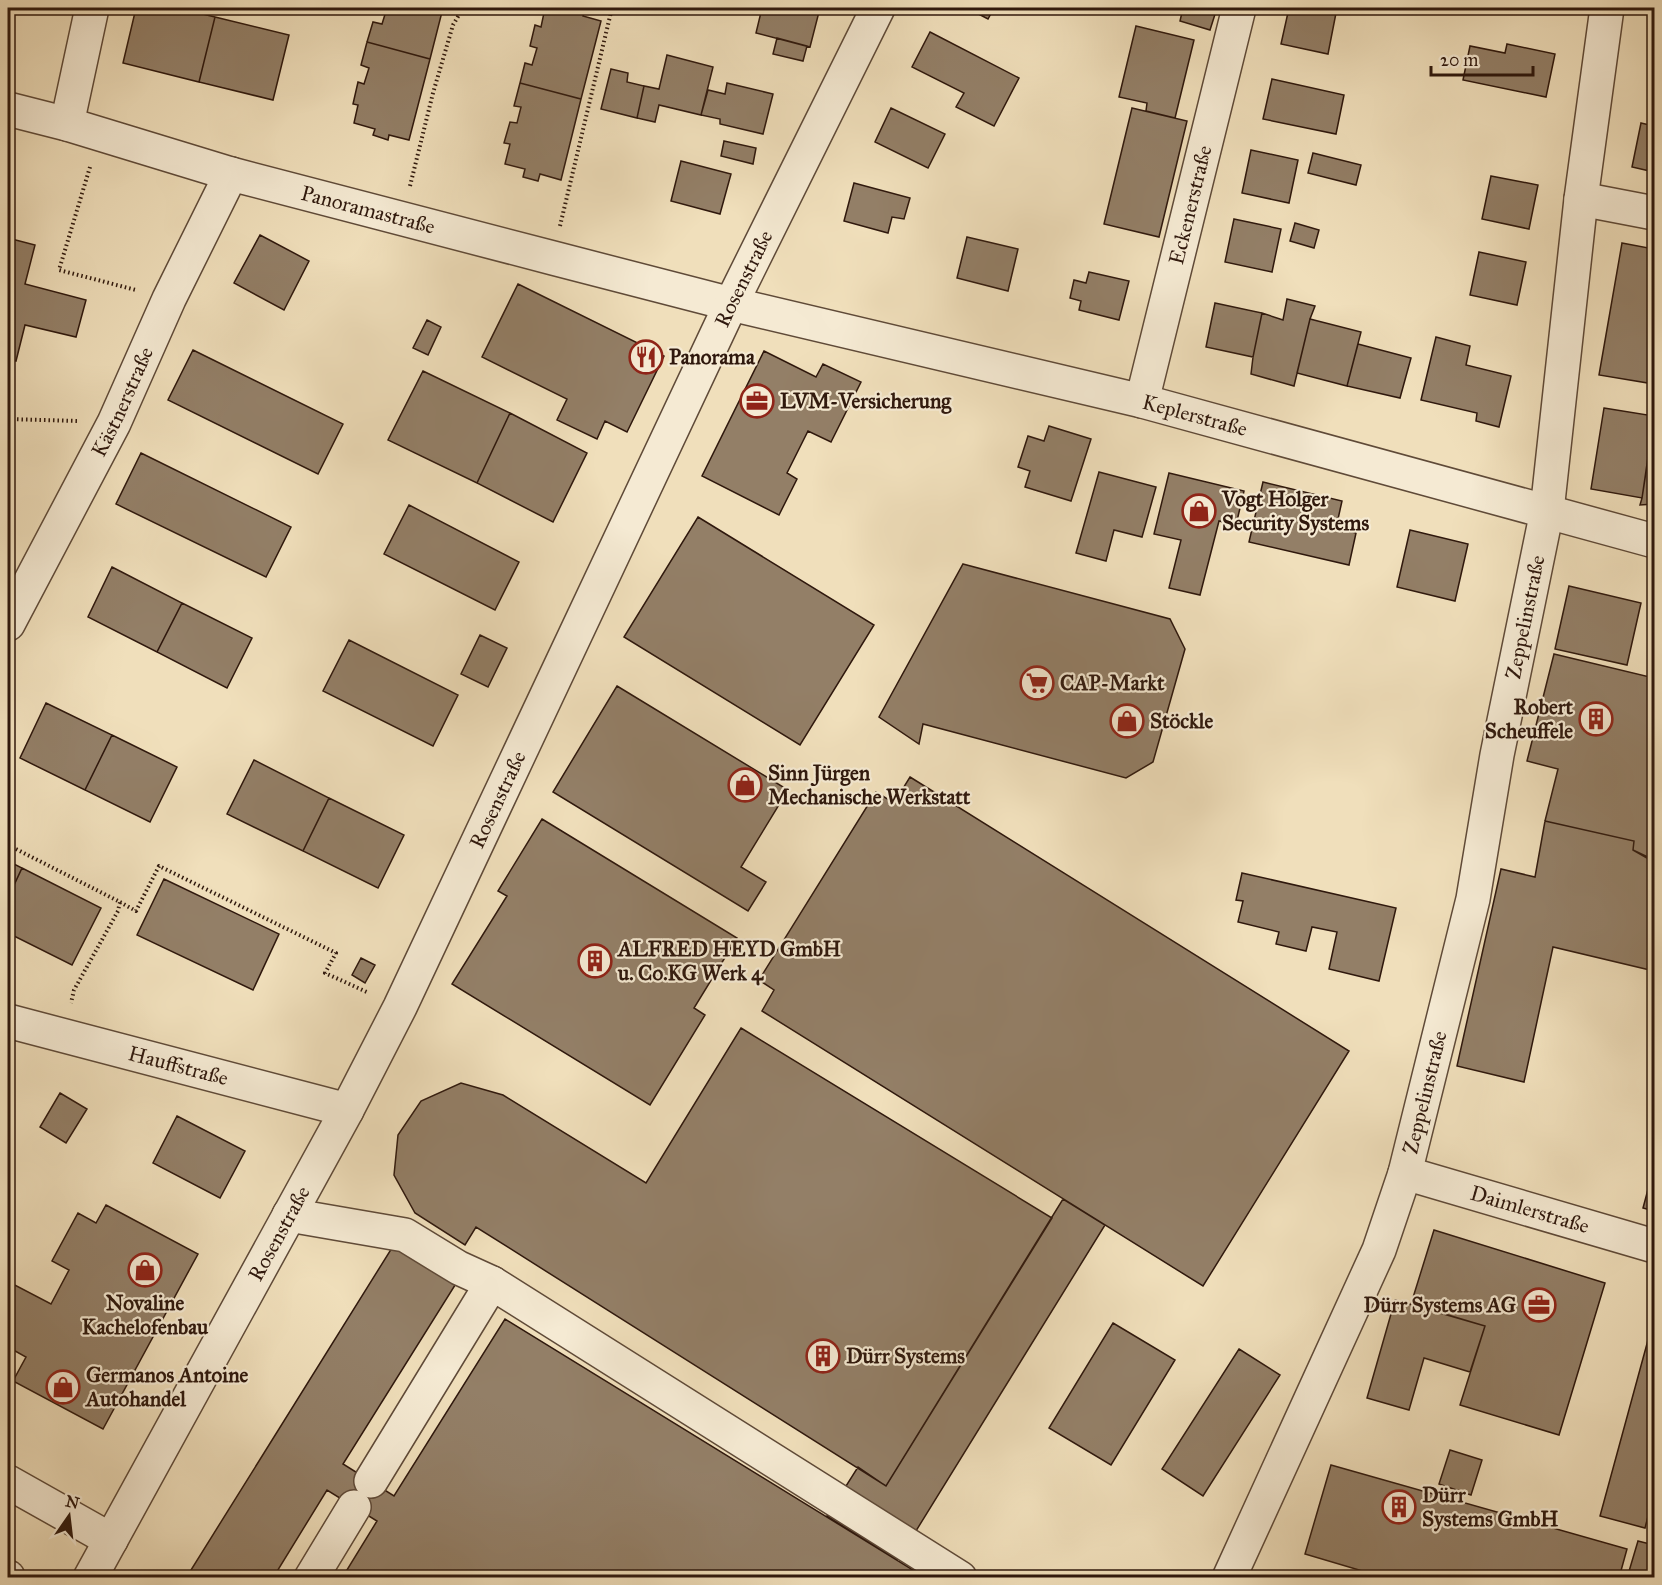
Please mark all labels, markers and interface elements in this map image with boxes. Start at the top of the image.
scale bar [1431,39,1533,77]
text: 20 m [1440,49,1478,71]
street label: Eckenerstraße [1163,142,1218,267]
street label: Panoramastraße [298,180,438,240]
street label: Rosenstraße [709,226,779,331]
restaurant icon: Panorama [628,339,664,375]
street label: Kästnerstraße [86,343,159,461]
place label: Panorama [669,344,756,370]
office icon: LVM-Versicherung [739,383,775,419]
place label: LVM-Versicherung [780,388,952,414]
street label: Keplerstraße [1140,389,1250,442]
place label: Vogt Holger Security Systems [1221,486,1369,536]
shop icon: Vogt Holger Security Systems [1181,493,1217,529]
street label: Zeppelinstraße [1500,553,1551,681]
supermarket icon: CAP-Markt [1019,665,1055,701]
place label: CAP-Markt [1060,670,1165,696]
place label: Robert Scheuffele [1485,694,1574,744]
building icon: Robert Scheuffele [1578,701,1614,737]
shop icon: Stöckle [1109,703,1145,739]
place label: Stöckle [1150,708,1213,734]
street label: Rosenstraße [464,746,532,852]
place label: Sinn Jürgen Mechanische Werkstatt [768,760,971,810]
shop icon: Sinn Jürgen Mechanische Werkstatt [727,767,763,803]
place label: ALFRED HEYD GmbH u. Co.KG Werk 4 [616,936,841,986]
building icon: ALFRED HEYD GmbH u. Co.KG Werk 4 [577,943,613,979]
street label: Zeppelinstraße [1397,1028,1453,1157]
street label: Hauffstraße [125,1040,231,1091]
street label: Daimlerstraße [1467,1180,1592,1239]
street label: Rosenstraße [243,1181,316,1286]
shop icon: Novaline Kachelofenbau [127,1252,163,1288]
office icon: Dürr Systems AG [1521,1287,1557,1323]
place label: Novaline Kachelofenbau [82,1290,209,1340]
place label: Dürr Systems AG [1364,1292,1517,1318]
building icon: Dürr Systems [805,1338,841,1374]
place label: Dürr Systems [846,1343,965,1369]
place label: Germanos Antoine Autohandel [84,1362,249,1412]
shop icon: Germanos Antoine Autohandel [45,1369,81,1405]
place label: Dürr Systems GmbH [1422,1482,1558,1532]
north arrow [39,1486,99,1546]
building icon: Dürr Systems GmbH [1381,1489,1417,1525]
text: N [64,1491,82,1513]

